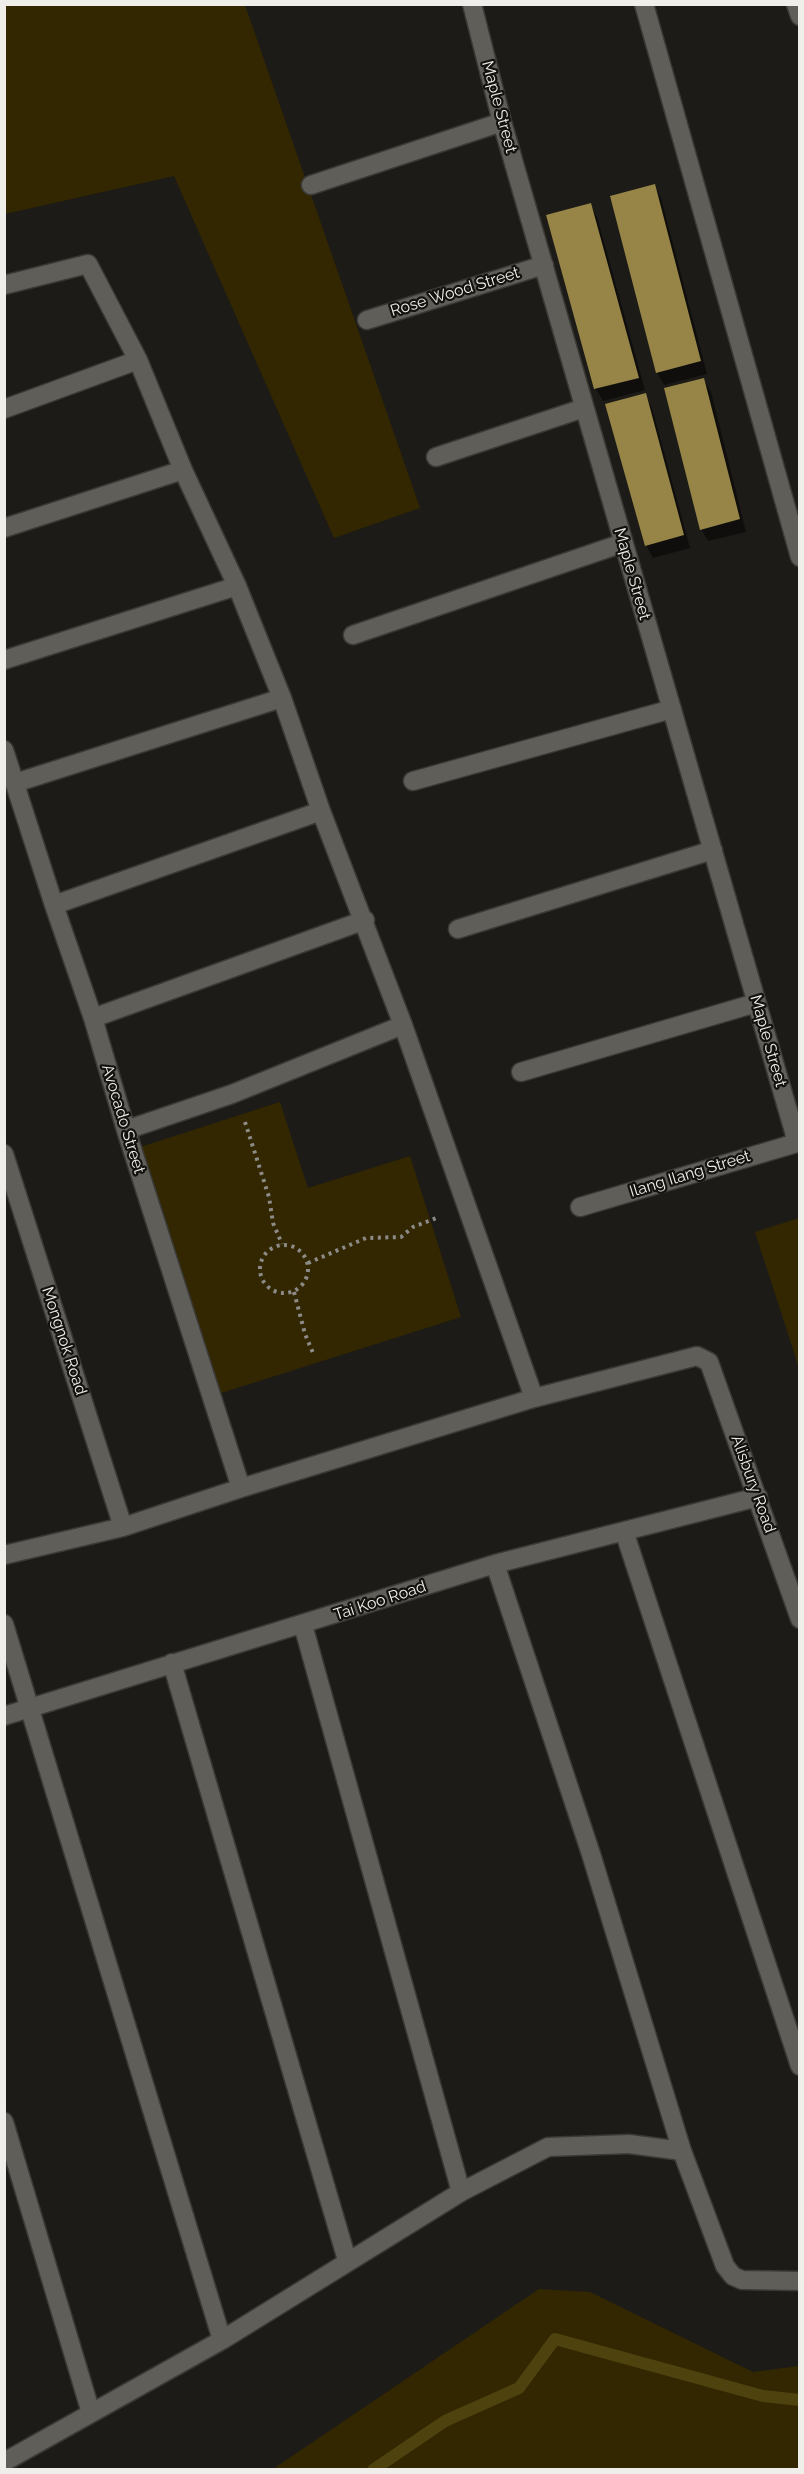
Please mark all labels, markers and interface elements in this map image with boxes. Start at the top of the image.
street label: Maple Street [477,59,521,155]
street label: Rose Wood Street [388,263,522,321]
street label: Maple Street [610,526,654,622]
street label: Maple Street [746,993,790,1089]
street label: Avocado Street [97,1062,149,1176]
street label: Ilang Ilang Street [627,1147,753,1201]
street label: Mongnok Road [38,1285,90,1397]
street label: Alisbury Road [726,1433,780,1535]
street label: Tai Koo Road [332,1577,428,1625]

